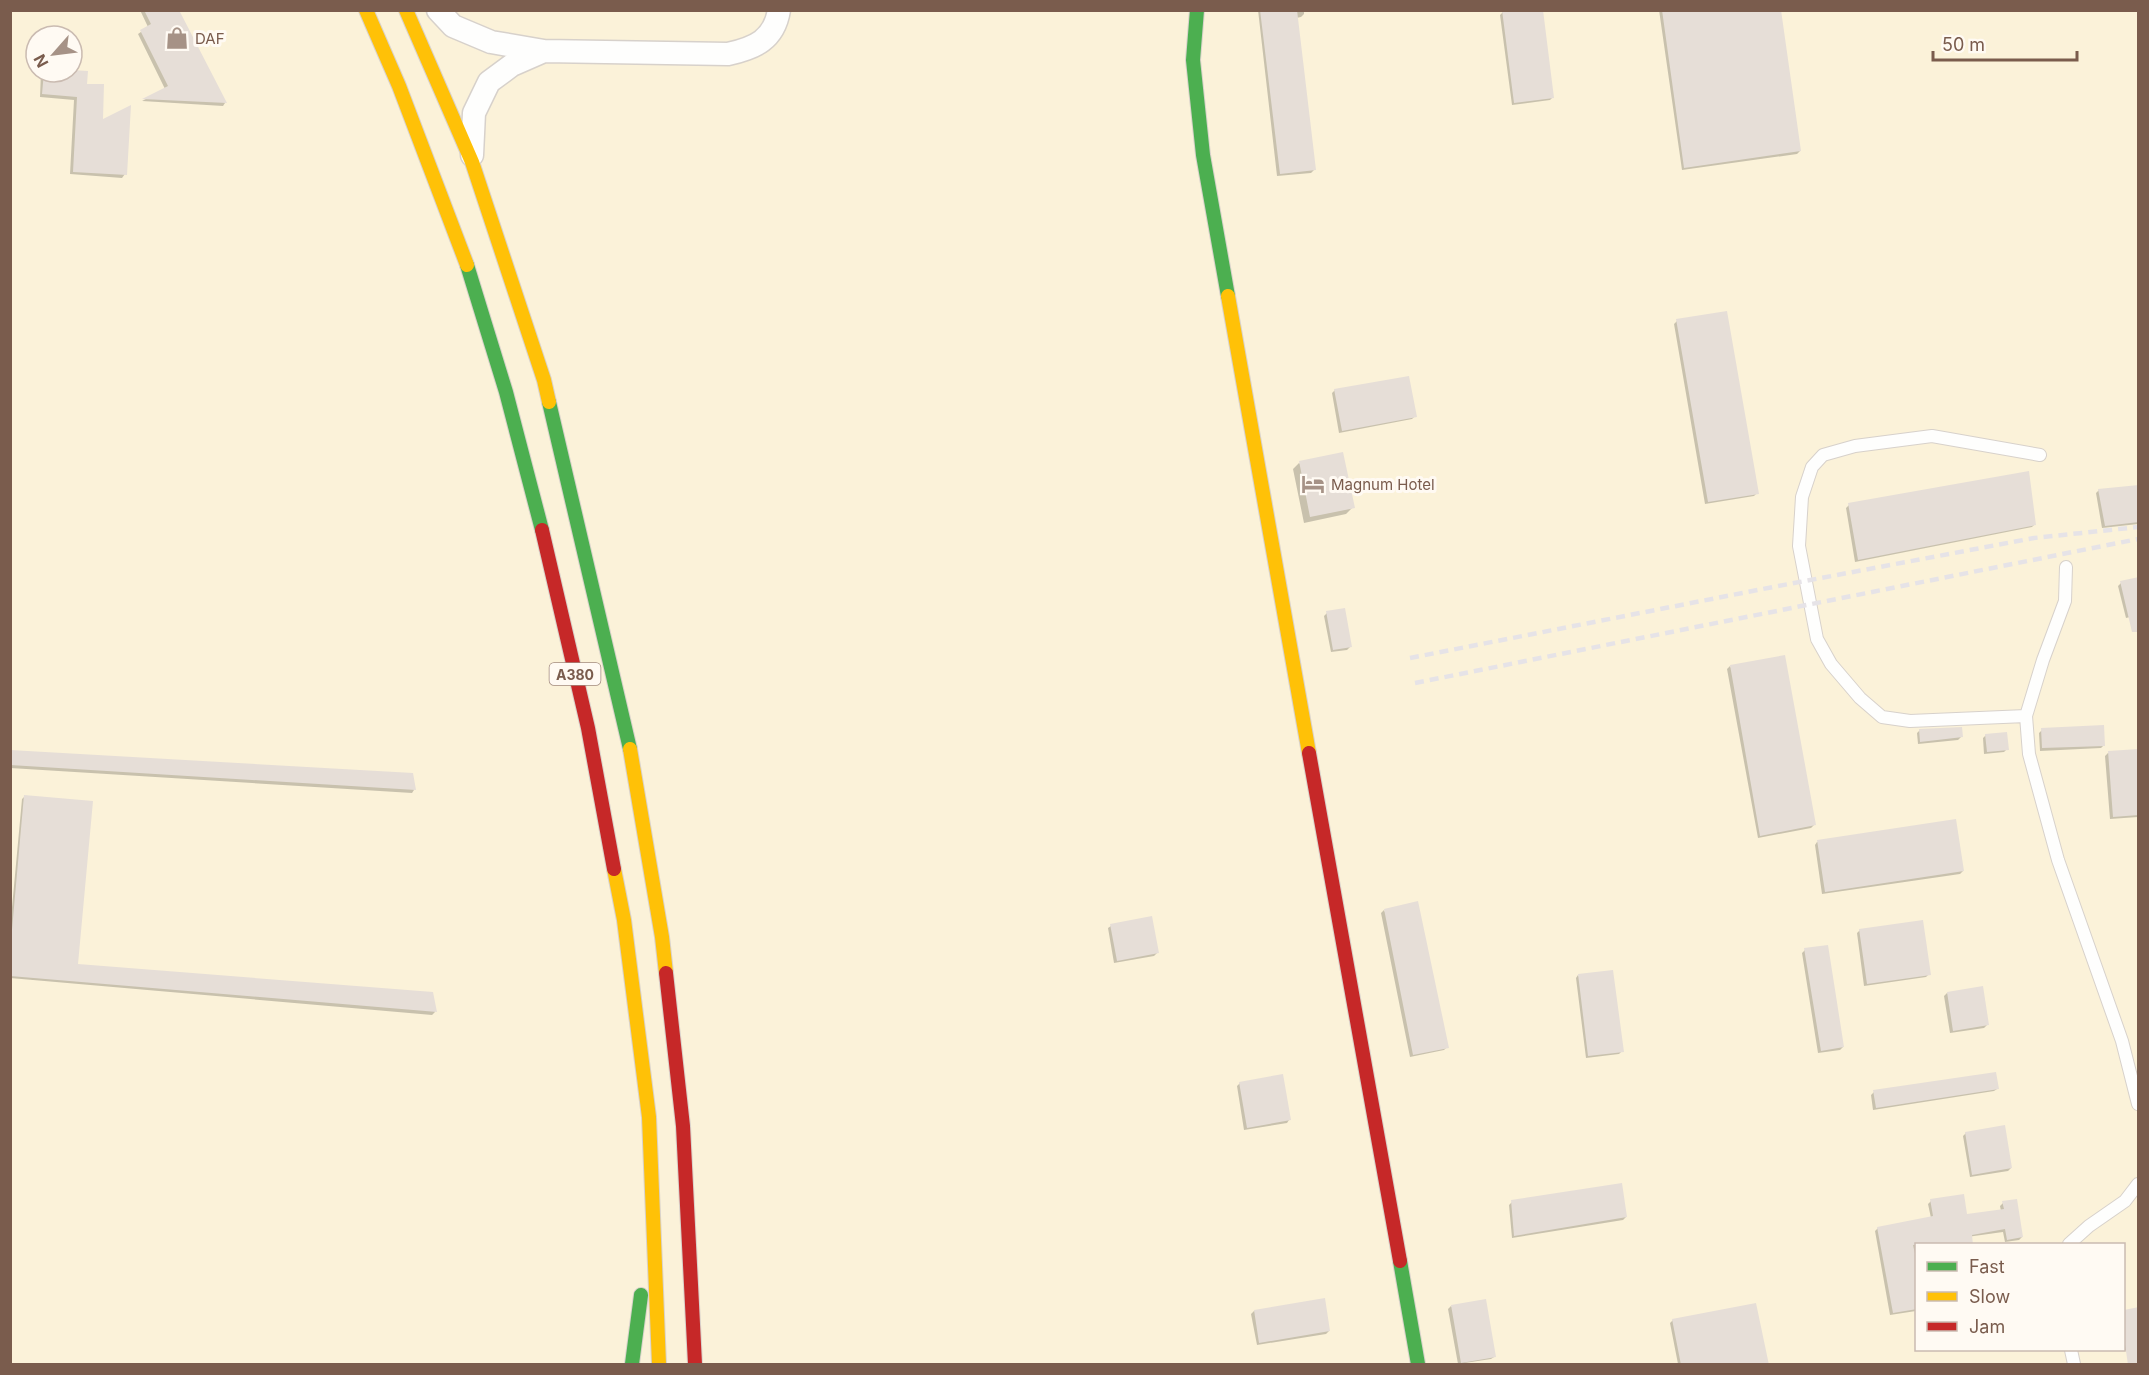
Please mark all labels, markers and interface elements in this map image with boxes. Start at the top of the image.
north arrow [24,24,84,84]
scale bar [1933,24,2077,62]
shop icon: DAF [164,25,190,51]
place label: DAF [195,29,225,48]
text: 50 m [1942,34,1985,55]
text: N [29,51,52,71]
hotel icon: Magnum Hotel [1300,471,1326,497]
place label: Magnum Hotel [1331,475,1435,494]
road number: A380 [550,663,600,685]
legend [1915,1243,2125,1351]
text: Fast [1969,1256,2005,1277]
text: Slow [1969,1286,2010,1307]
text: Jam [1969,1316,2005,1337]

